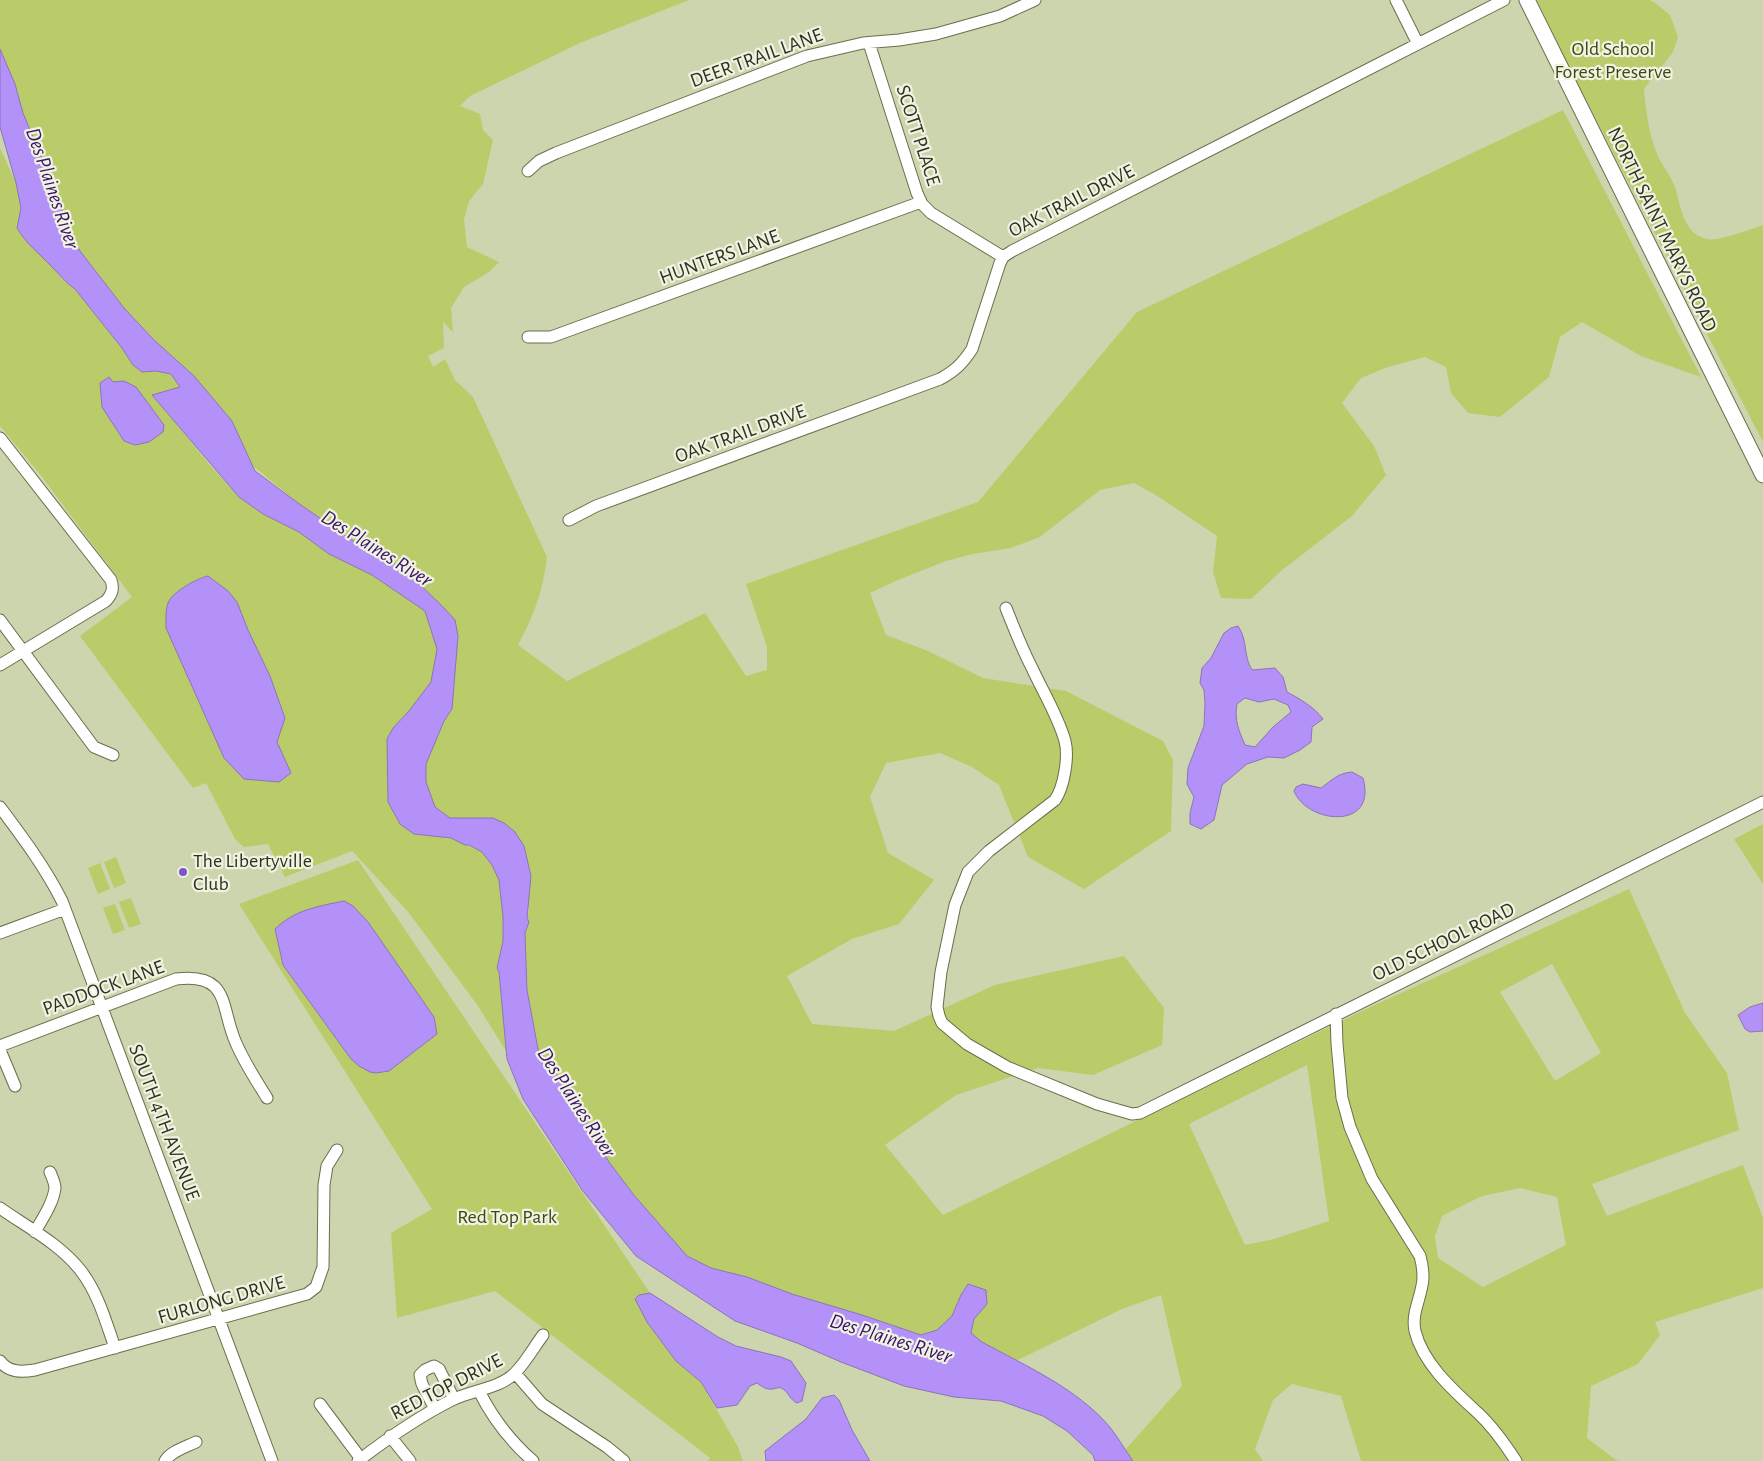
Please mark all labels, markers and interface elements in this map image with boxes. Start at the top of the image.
street label: DEER TRAIL LANE [688,25,826,91]
park label: Old School Forest Preserve [1555,39,1671,82]
street label: SCOTT PLACE [892,82,944,189]
street label: NORTH SAINT MARYS ROAD [1604,124,1720,335]
water label: Des Plaines River [22,125,83,252]
street label: OAK TRAIL DRIVE [1006,161,1138,241]
street label: HUNTERS LANE [657,226,782,288]
street label: OAK TRAIL DRIVE [672,401,809,467]
water label: Des Plaines River [318,506,437,591]
place label: The Libertyville Club [193,851,312,894]
marker: The Libertyville Club [177,866,189,878]
street label: OLD SCHOOL ROAD [1369,899,1518,985]
street label: PADDOCK LANE [40,957,167,1019]
street label: SOUTH 4TH AVENUE [125,1041,203,1204]
water label: Des Plaines River [533,1044,620,1162]
park label: Red Top Park [457,1207,557,1227]
street label: FURLONG DRIVE [155,1272,287,1328]
water label: Des Plaines River [827,1310,955,1367]
street label: RED TOP DRIVE [387,1350,506,1424]

